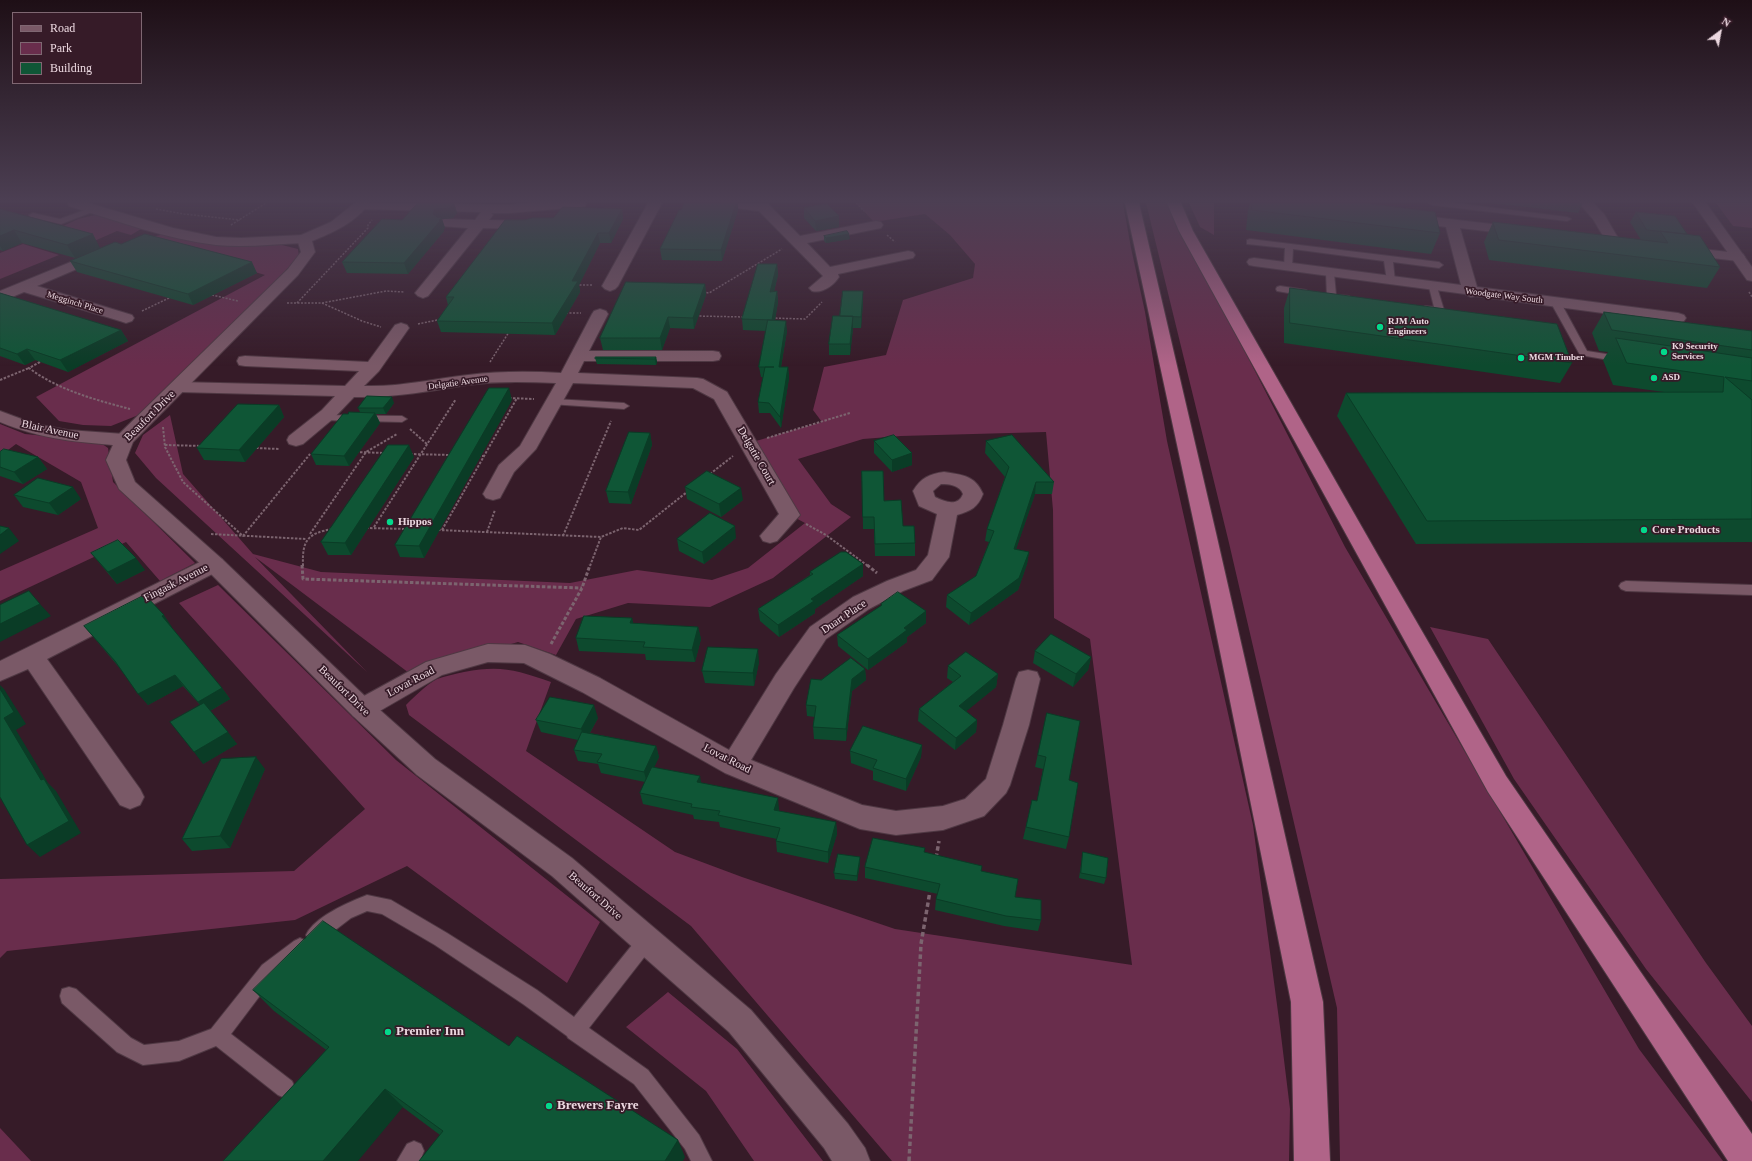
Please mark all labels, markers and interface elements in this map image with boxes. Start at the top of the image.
legend [12,12,142,84]
north arrow [1700,12,1740,52]
text: N [1720,15,1733,29]
text: Road [50,21,75,35]
text: Park [50,41,72,55]
text: Building [50,61,92,75]
street label: Woodgate Way South [1465,286,1543,306]
street label: Megginch Place [46,289,104,317]
place label: RJM Auto Engineers [1388,317,1429,338]
marker: RJM Auto Engineers [1375,322,1385,332]
place label: K9 Security Services [1672,342,1718,363]
marker: K9 Security Services [1659,347,1669,357]
marker: MGM Timber [1516,353,1526,363]
place label: MGM Timber [1529,353,1584,363]
street label: Delgatie Avenue [428,373,488,393]
marker: ASD [1649,373,1659,383]
place label: ASD [1662,373,1680,383]
street label: Beaufort Drive [122,388,178,444]
street label: Blair Avenue [20,418,80,442]
street label: Delgatie Court [734,425,778,487]
place label: Hippos [398,515,432,529]
marker: Hippos [385,517,395,527]
place label: Core Products [1652,523,1720,537]
marker: Core Products [1639,525,1649,535]
street label: Fingask Avenue [141,561,211,605]
street label: Duart Place [819,597,869,637]
street label: Beaufort Drive [316,663,372,719]
street label: Lovat Road [385,664,437,700]
street label: Lovat Road [701,741,753,777]
street label: Beaufort Drive [566,869,624,923]
place label: Premier Inn [396,1024,464,1040]
marker: Premier Inn [383,1027,393,1037]
place label: Brewers Fayre [557,1098,638,1114]
marker: Brewers Fayre [544,1101,554,1111]

